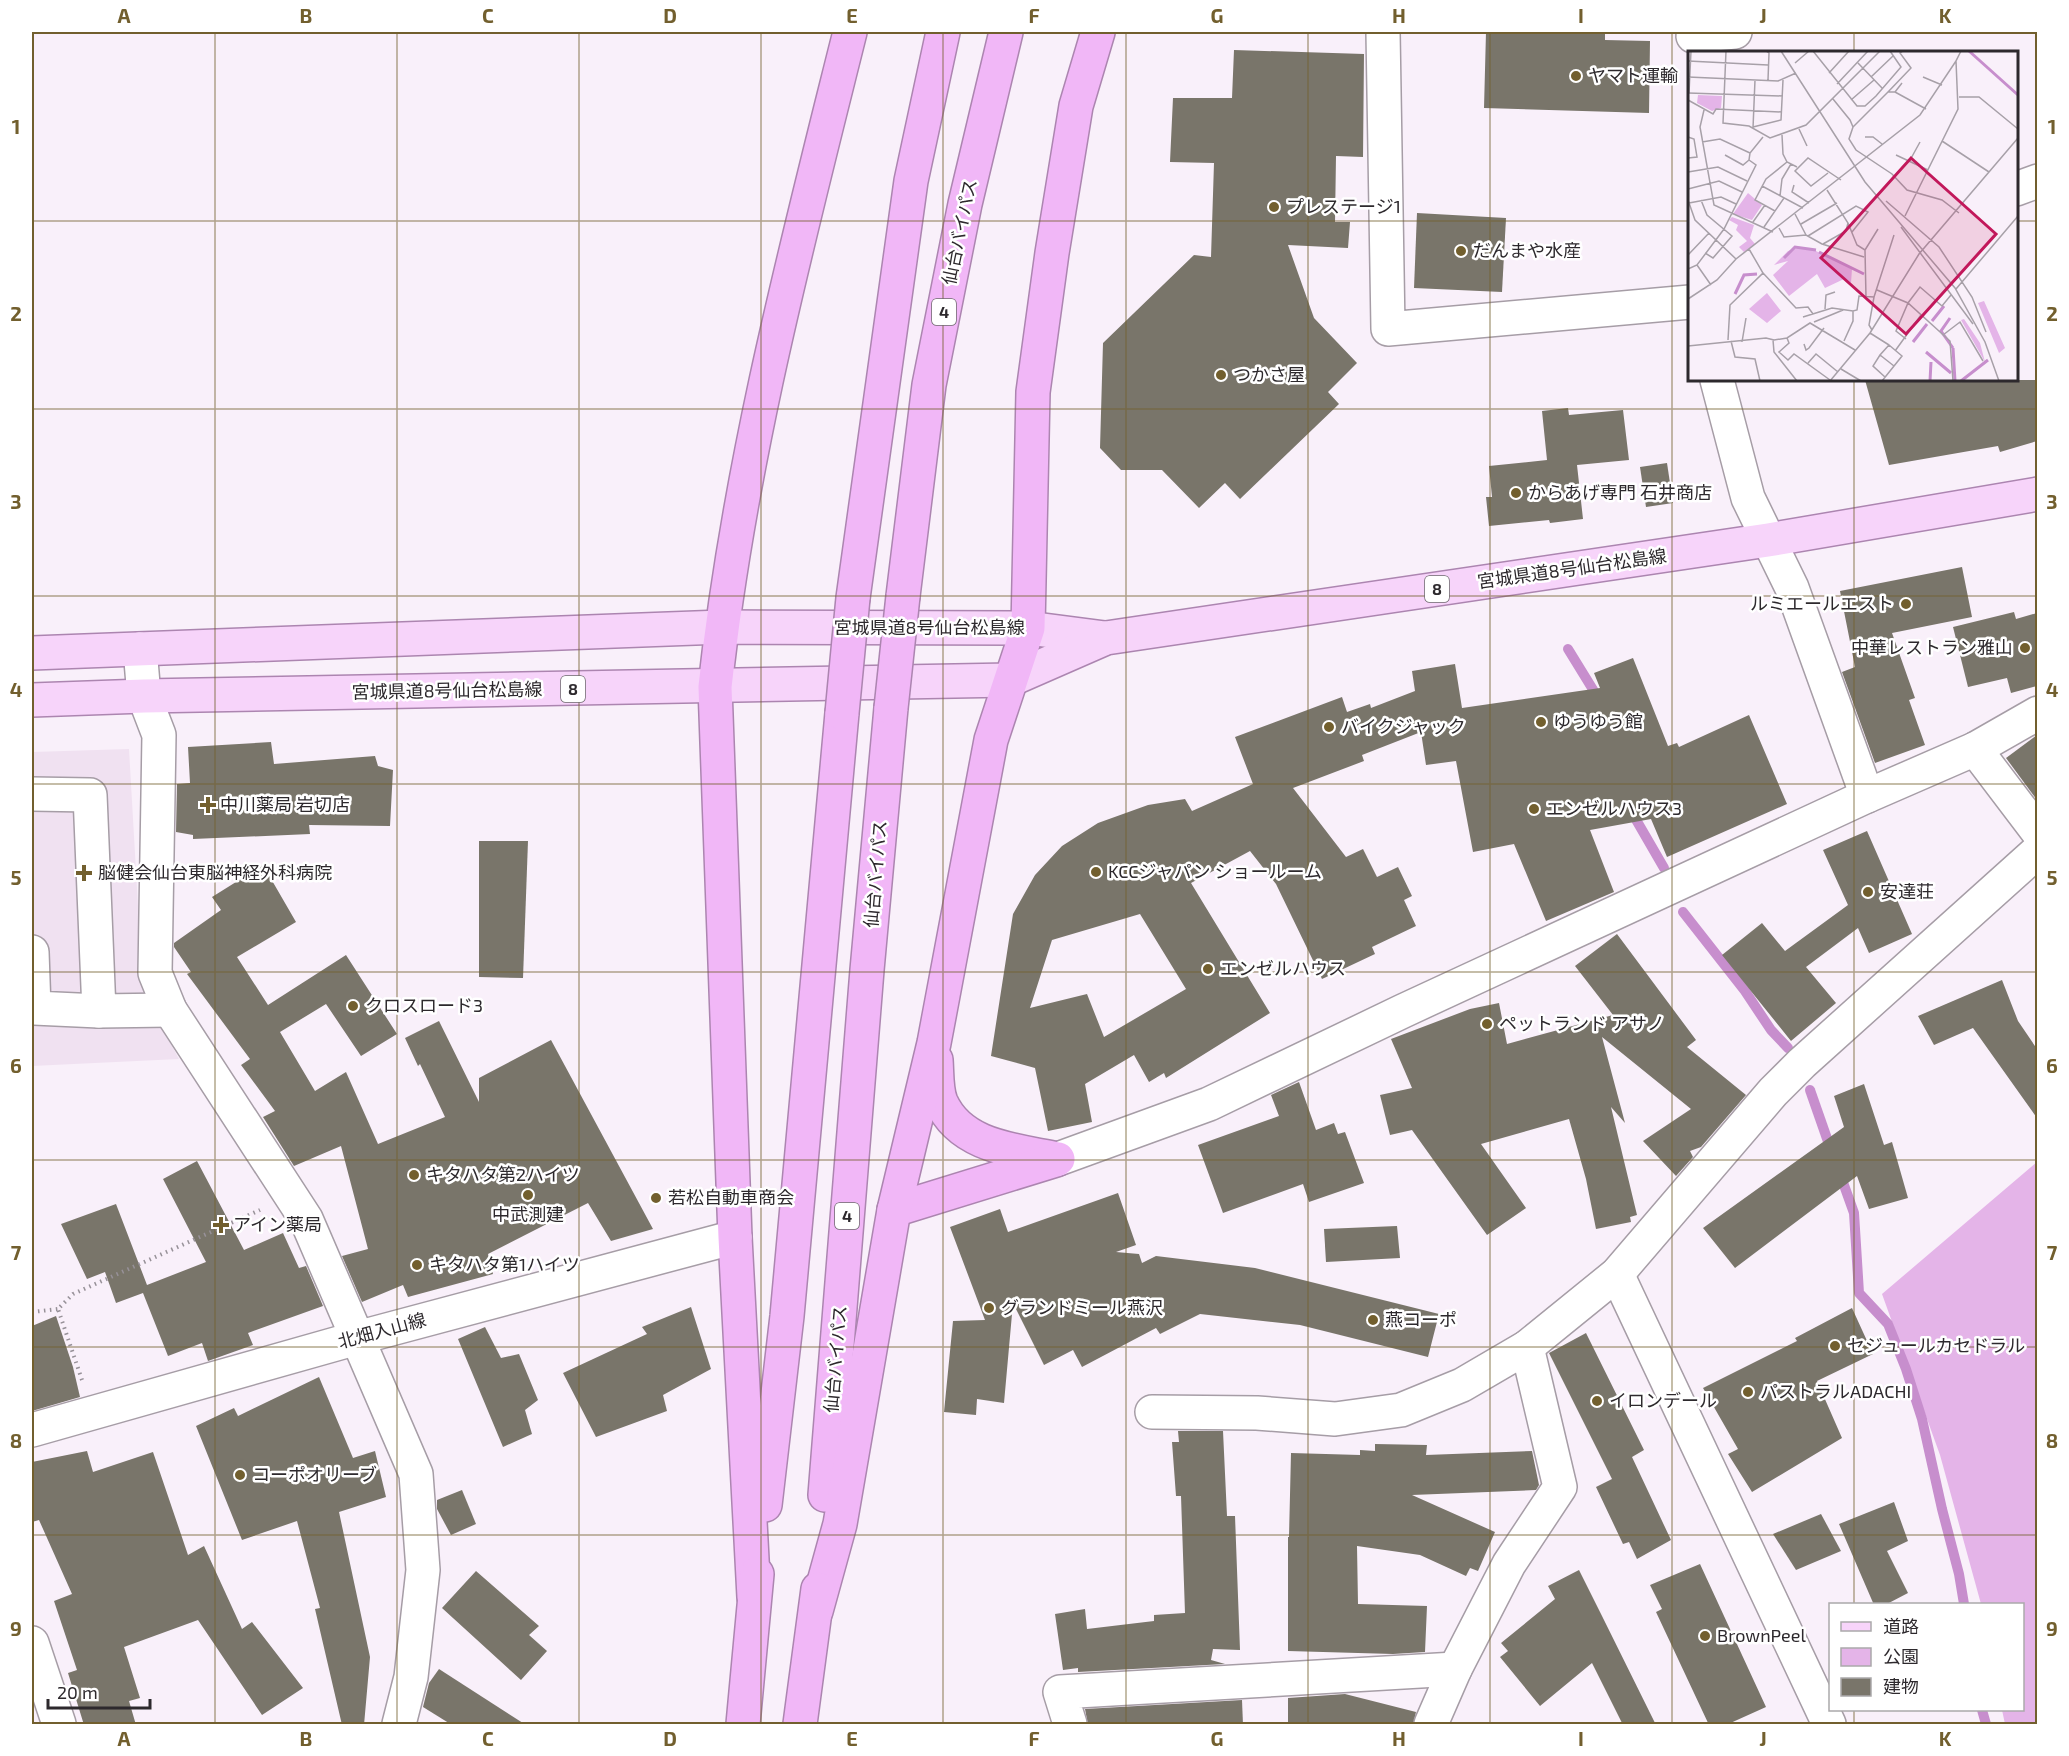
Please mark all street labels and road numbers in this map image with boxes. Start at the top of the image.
street label: 仙台バイパス [937,177,981,287]
road number: 4 [932,299,956,325]
street label: 宮城県道8号仙台松島線 [1476,544,1668,592]
road number: 8 [1425,576,1449,602]
street label: 宮城県道8号仙台松島線 [834,616,1024,638]
road number: 8 [561,676,585,702]
street label: 宮城県道8号仙台松島線 [351,677,543,703]
street label: 仙台バイパス [859,819,891,928]
road number: 4 [835,1203,859,1229]
street label: 仙台バイパス [819,1304,851,1413]
street label: 北畑入山線 [335,1308,428,1352]

